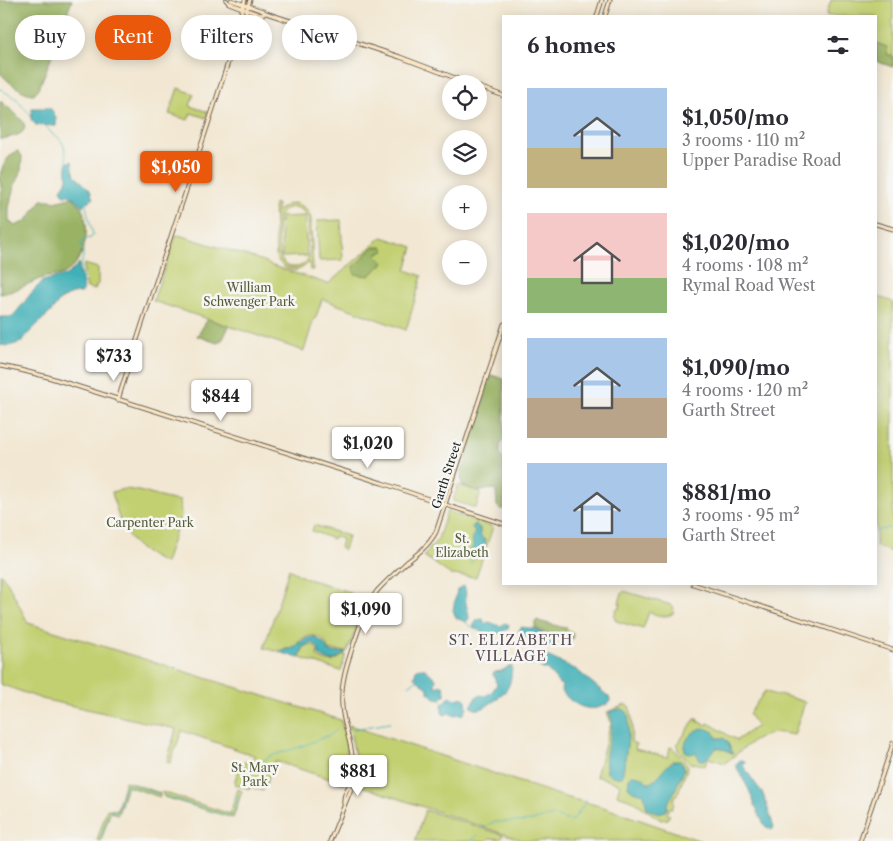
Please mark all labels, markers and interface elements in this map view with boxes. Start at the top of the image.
chip: Buy [15,15,85,60]
chip: Rent [95,15,171,60]
chip: Filters [181,15,272,60]
chip: New [282,15,357,60]
icon: filters [824,31,852,59]
text: 6 homes [527,33,616,58]
map controls [442,75,487,285]
button: locate [442,75,487,120]
text: $1,050/mo [682,105,789,130]
icon: home [567,108,627,168]
button: layers [442,130,487,175]
text: 3 rooms · 110 m² [682,130,805,150]
pin: $1,050 [135,150,217,193]
text: Upper Paradise Road [682,150,842,170]
text: $1,050 [151,157,201,177]
button: + [442,185,487,230]
text: $1,020/mo [682,230,790,255]
icon: home [567,233,627,293]
button: − [442,240,487,285]
text: 4 rooms · 108 m² [682,255,809,275]
text: Rymal Road West [682,275,815,295]
park label: William Schwenger Park [203,280,296,309]
pin: $733 [84,340,144,382]
text: $733 [96,346,132,366]
text: $1,090/mo [682,355,790,380]
icon: home [567,358,627,418]
pin: $844 [191,380,251,422]
text: 4 rooms · 120 m² [682,380,808,400]
text: $844 [202,386,240,406]
text: Garth Street [682,400,775,420]
pin: $1,020 [327,426,409,469]
text: $1,020 [343,433,393,453]
street label: Garth Street [428,439,464,511]
text: $881/mo [682,480,771,505]
icon: home [567,483,627,543]
text: 3 rooms · 95 m² [682,505,800,525]
park label: Carpenter Park [106,515,195,530]
text: Garth Street [682,525,775,545]
park label: St. Elizabeth [435,531,489,560]
pin: $1,090 [325,592,407,635]
text: $1,090 [341,599,391,619]
district label: ST. ELIZABETH VILLAGE [449,631,573,665]
pin: $881 [328,754,388,797]
park label: St. Mary Park [231,760,279,789]
text: $881 [340,761,376,781]

